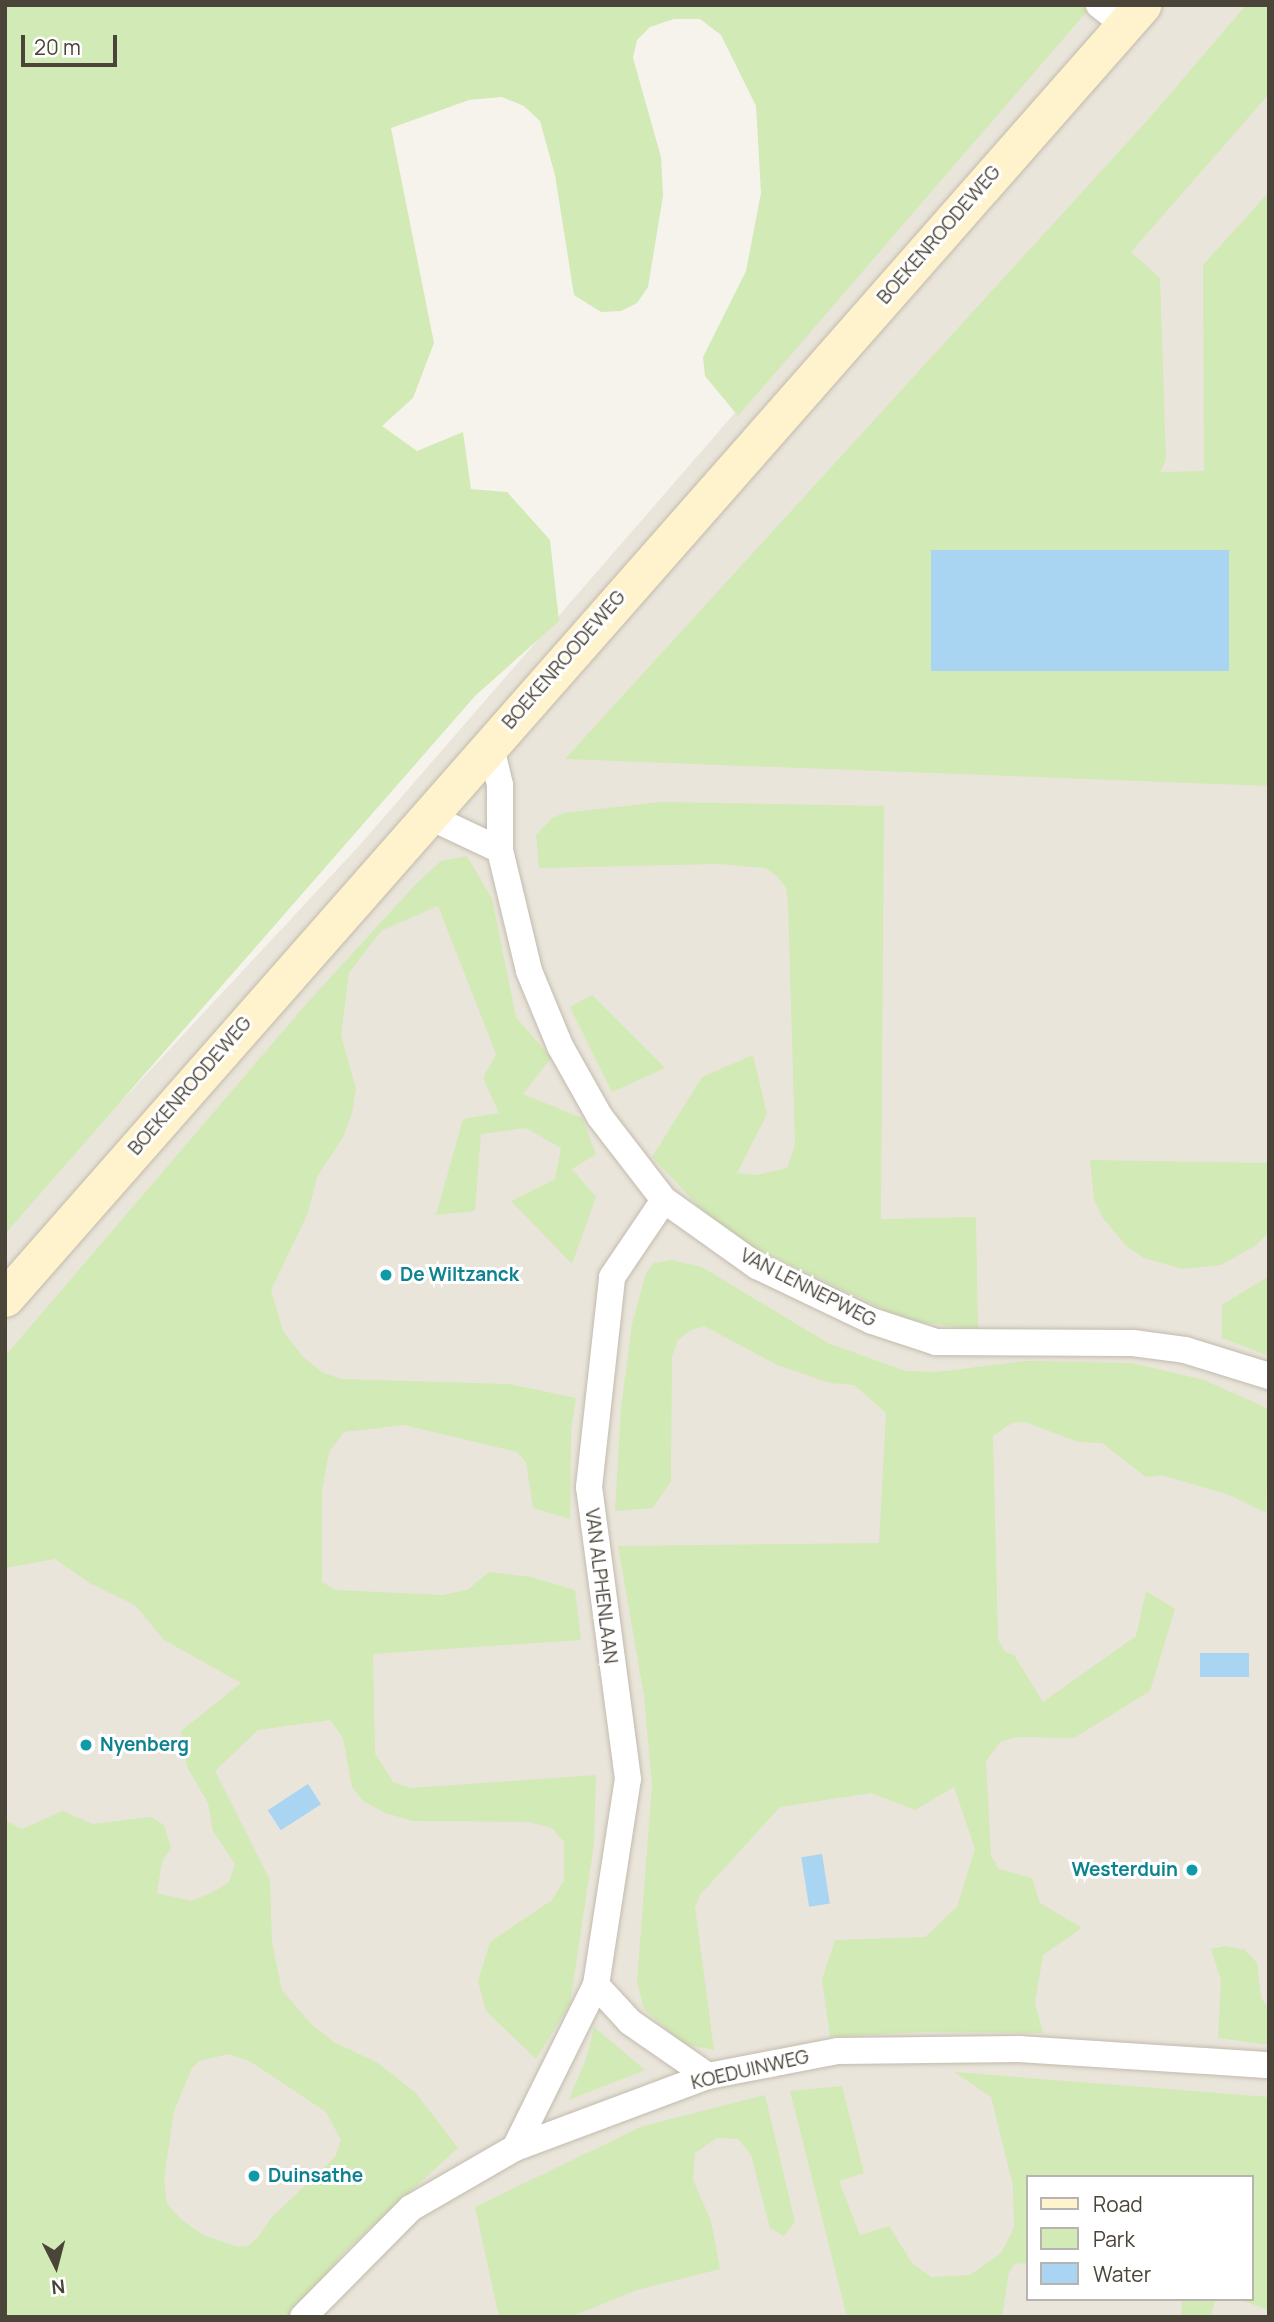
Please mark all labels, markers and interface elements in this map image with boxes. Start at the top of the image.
scale bar [24,21,121,65]
text: 20 m [34,33,81,61]
street label: BOEKENROODEWEG [873,161,1005,309]
street label: BOEKENROODEWEG [498,586,630,734]
street label: BOEKENROODEWEG [124,1012,256,1160]
street label: VAN LENNEPWEG [736,1244,880,1332]
place label: De Wiltzanck [400,1264,519,1286]
marker: De Wiltzanck [378,1267,394,1283]
street label: VAN ALPHENLAAN [580,1507,622,1665]
place label: Nyenberg [100,1734,189,1756]
marker: Nyenberg [78,1737,94,1753]
place label: Westerduin [1072,1859,1178,1881]
marker: Westerduin [1184,1862,1200,1878]
street label: KOEDUINWEG [689,2045,811,2095]
place label: Duinsathe [268,2165,363,2187]
marker: Duinsathe [246,2168,262,2184]
legend [1026,2175,1253,2301]
text: Road [1093,2190,1143,2218]
text: Park [1093,2225,1135,2253]
north arrow [21,2231,91,2301]
text: Water [1093,2260,1151,2288]
text: N [50,2273,66,2301]

